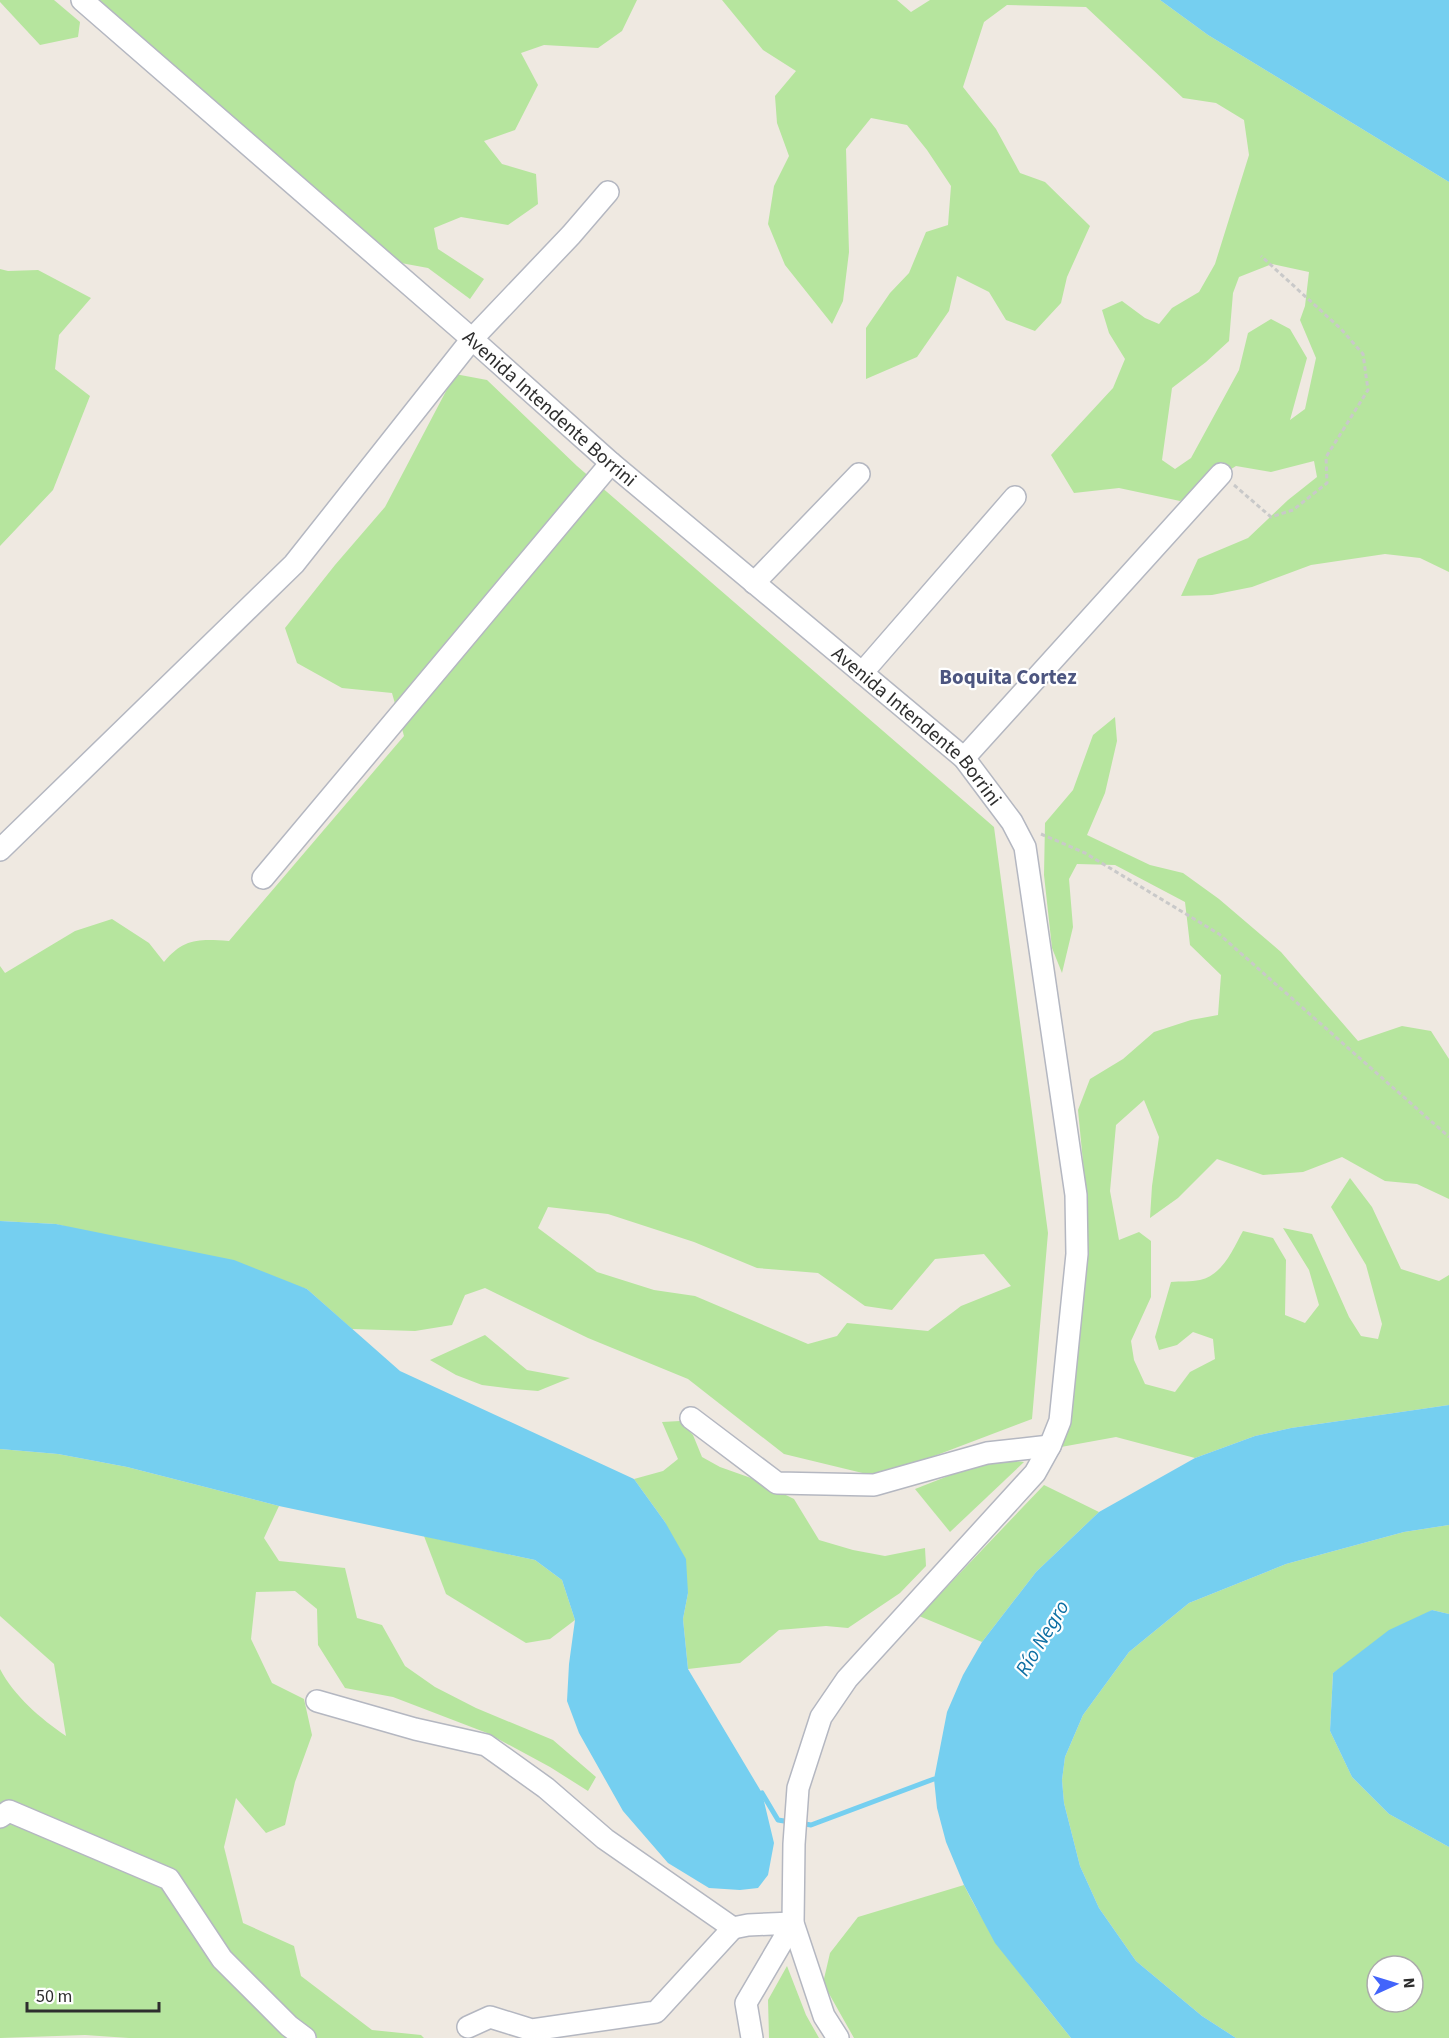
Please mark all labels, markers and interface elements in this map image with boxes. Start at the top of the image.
street label: Avenida Intendente Borrini [456,324,642,494]
street label: Avenida Intendente Borrini [825,640,1008,812]
district label: Boquita Cortez [939,662,1077,692]
water label: Río Negro [1008,1594,1076,1682]
north arrow [1365,1954,1425,2014]
scale bar [27,1975,159,2013]
text: N [1398,1977,1420,1989]
text: 50 m [36,1984,72,2009]

